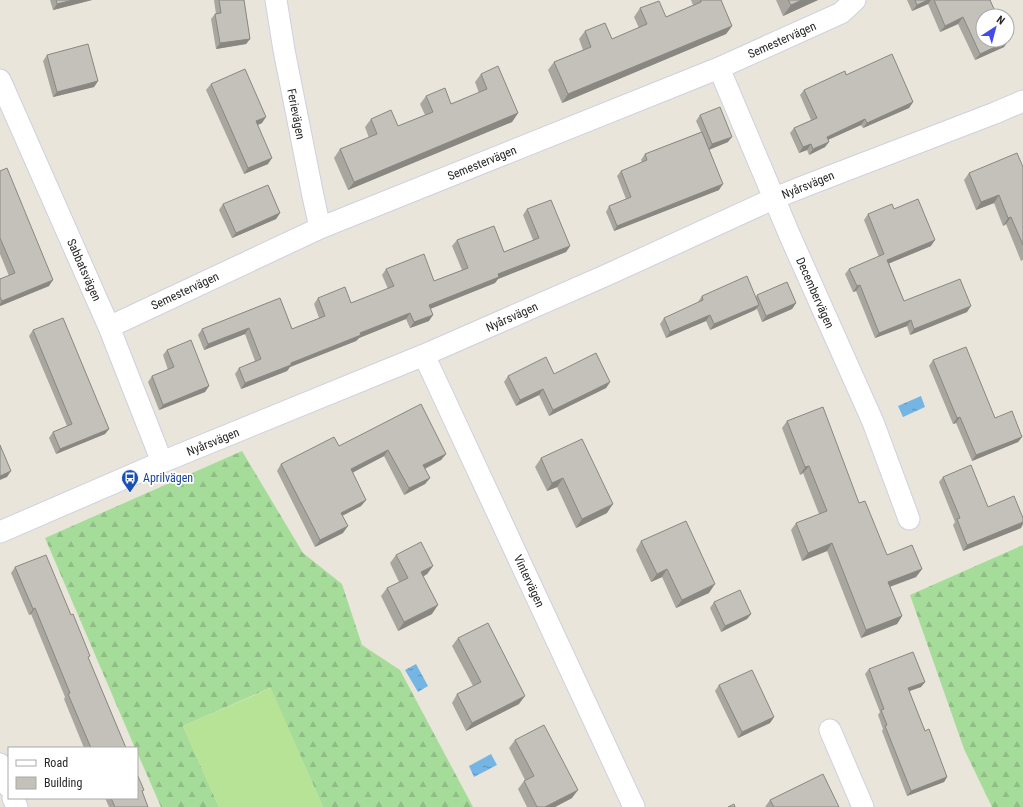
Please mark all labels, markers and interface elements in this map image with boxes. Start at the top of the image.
north arrow [975,8,1015,48]
text: N [994,13,1007,28]
street label: Semestervägen [746,19,818,61]
street label: Ferievägen [284,87,308,141]
street label: Semestervägen [445,143,519,183]
street label: Nyårsvägen [780,168,836,202]
street label: Sabbatsvägen [64,237,104,303]
street label: Decembervägen [793,255,837,331]
street label: Semestervägen [149,269,221,313]
street label: Nyårsvägen [484,299,540,335]
street label: Nyårsvägen [185,425,241,459]
bus stop icon: Aprilvägen [120,468,140,493]
place label: Aprilvägen [143,471,193,485]
street label: Vintervägen [511,552,547,610]
legend [8,747,138,799]
text: Road [44,756,68,770]
text: Building [44,776,82,790]

